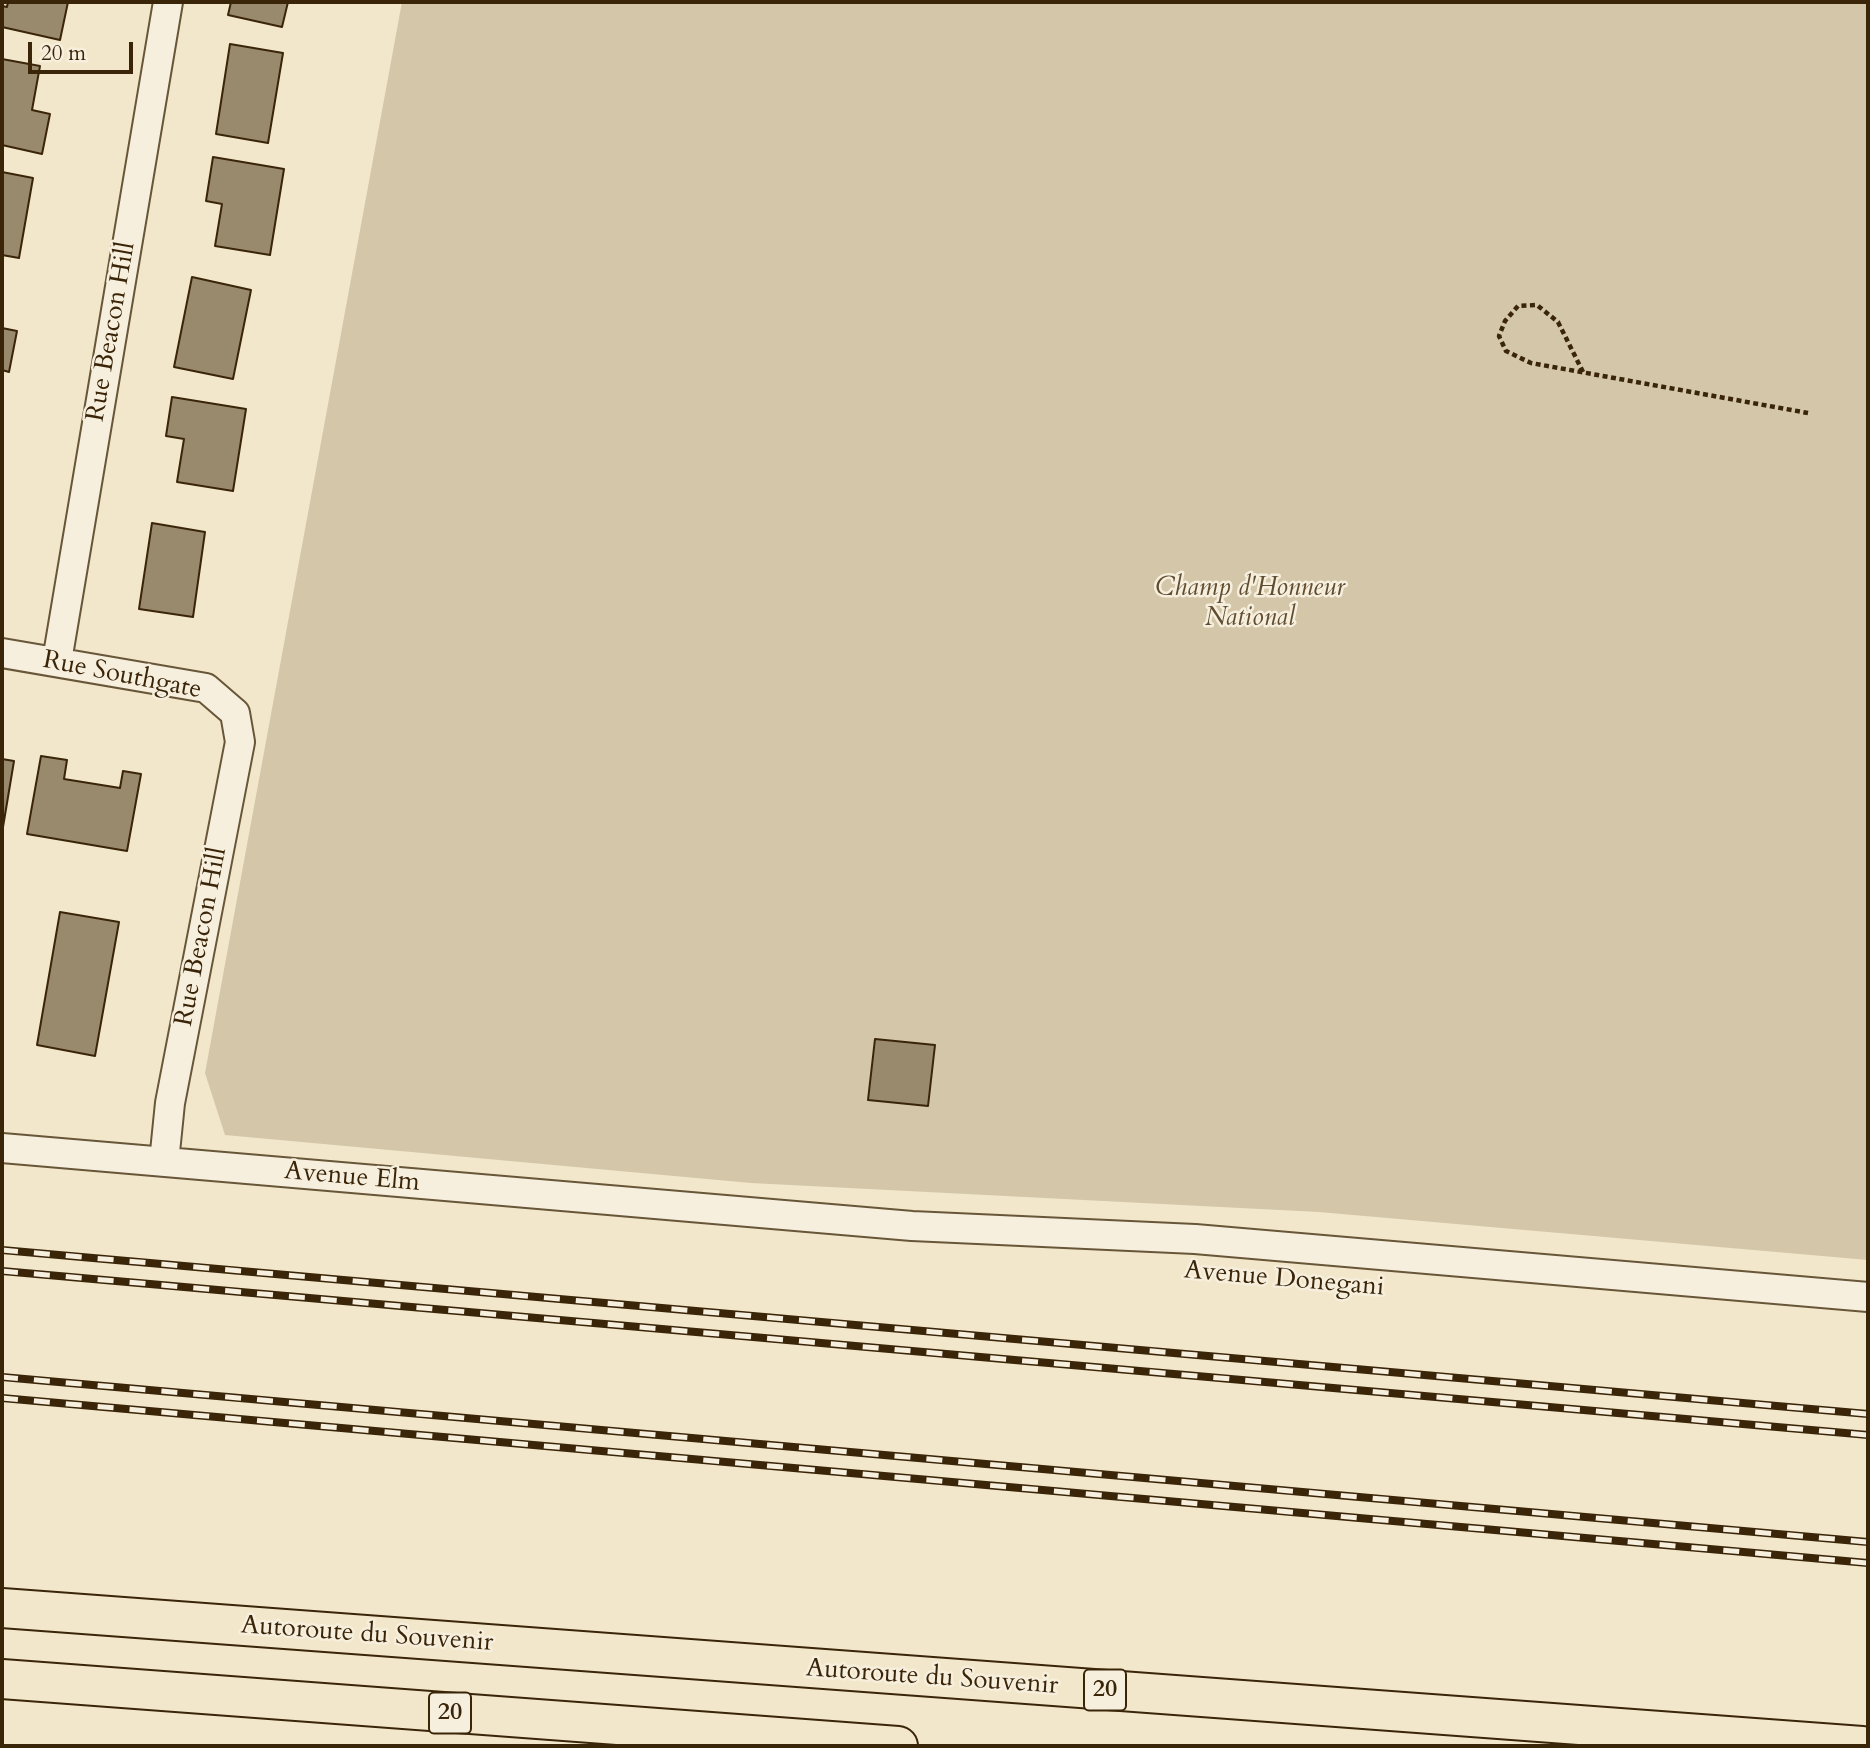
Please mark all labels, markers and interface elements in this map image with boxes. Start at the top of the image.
scale bar [32,28,136,72]
text: 20 m [41,39,86,68]
street label: Rue Beacon Hill [81,240,143,424]
park label: Champ d'Honneur National [1155,573,1345,634]
street label: Rue Southgate [40,645,204,707]
street label: Rue Beacon Hill [169,845,235,1029]
street label: Avenue Elm [283,1157,421,1199]
street label: Avenue Donegani [1183,1256,1385,1304]
street label: Autoroute du Souvenir [240,1611,494,1659]
street label: Autoroute du Souvenir [805,1654,1059,1702]
road number: 20 [1084,1670,1126,1710]
road number: 20 [429,1693,471,1734]

